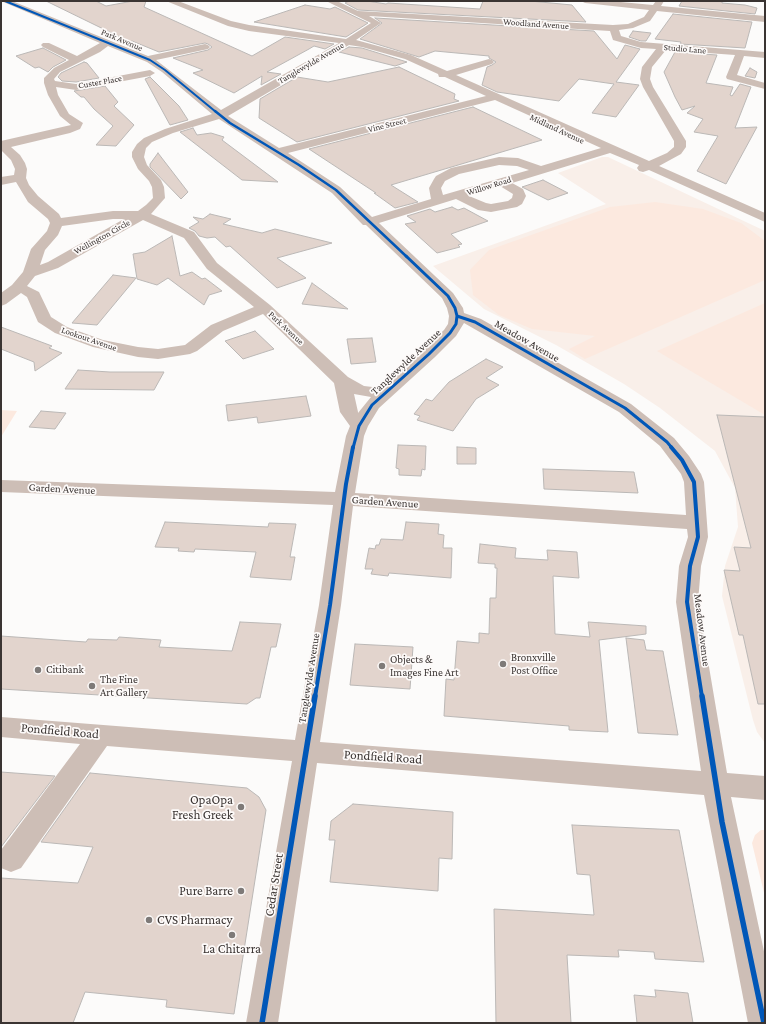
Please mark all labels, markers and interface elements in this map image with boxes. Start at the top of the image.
street label: Woodland Avenue [503,16,569,32]
street label: Park Avenue [100,26,144,54]
street label: Tanglewylde Avenue [276,40,346,86]
street label: Studio Lane [663,42,707,56]
street label: Custer Place [77,73,123,91]
street label: Midland Avenue [528,112,586,146]
street label: Vine Street [367,115,407,135]
street label: Willow Road [465,174,513,198]
street label: Wellington Circle [72,217,132,257]
street label: Park Avenue [266,309,306,347]
street label: Meadow Avenue [492,317,562,365]
street label: Lookout Avenue [60,324,118,354]
street label: Tanglewylde Avenue [368,326,444,398]
street label: Garden Avenue [28,481,96,497]
street label: Garden Avenue [351,493,419,511]
street label: Meadow Avenue [691,593,713,667]
street label: Tanglewylde Avenue [295,632,323,724]
place label: Bronxville Post Office [511,651,558,677]
place label: Objects & Images Fine Art [390,653,459,679]
marker: Bronxville Post Office [498,659,508,669]
marker: Objects & Images Fine Art [377,661,387,671]
place label: Citibank [46,663,84,677]
marker: Citibank [33,665,43,675]
place label: The Fine Art Gallery [100,673,148,699]
marker: The Fine Art Gallery [87,681,97,691]
street label: Pondfield Road [20,720,100,742]
street label: Pondfield Road [343,746,423,768]
place label: OpaOpa Fresh Greek [172,792,233,823]
marker: OpaOpa Fresh Greek [236,802,246,812]
street label: Cedar Street [261,852,287,918]
place label: Pure Barre [179,883,233,899]
marker: Pure Barre [236,886,246,896]
place label: CVS Pharmacy [157,912,232,928]
marker: CVS Pharmacy [144,915,154,925]
marker: La Chitarra [227,930,237,940]
place label: La Chitarra [203,941,261,957]

